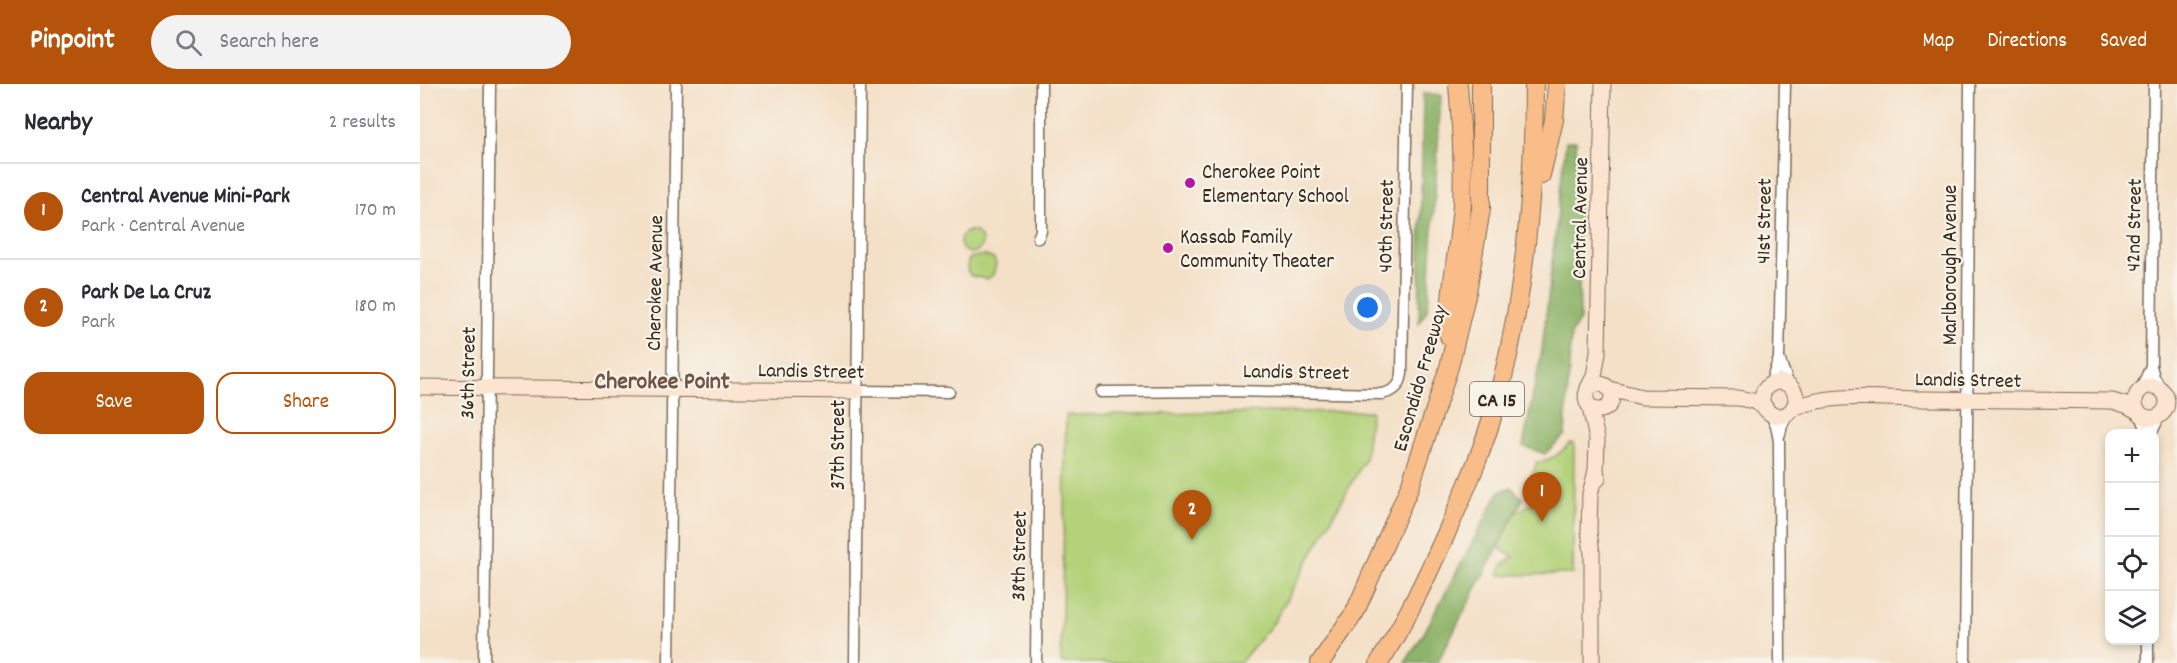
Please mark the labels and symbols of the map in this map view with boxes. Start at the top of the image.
street label: Central Avenue [1566,157,1598,279]
place label: Cherokee Point Elementary School [1202,159,1349,213]
marker: Cherokee Point Elementary School [1183,176,1197,190]
street label: 41st Street [1750,178,1782,264]
street label: 42nd Street [2120,178,2152,272]
street label: 40th Street [1372,179,1404,273]
street label: Marlborough Avenue [1937,185,1967,345]
street label: Cherokee Avenue [641,215,673,351]
place label: Kassab Family Community Theater [1180,224,1334,278]
marker: Kassab Family Community Theater [1161,241,1175,255]
your location [1353,293,1382,322]
street label: Escondido Freeway [1387,302,1457,456]
street label: 36th Street [454,326,486,420]
street label: Landis Street [757,357,865,389]
street label: Landis Street [1242,358,1350,390]
district label: Cherokee Point [594,366,730,400]
street label: Landis Street [1914,366,2022,398]
road number: CA 15 [1470,382,1524,416]
street label: 37th Street [825,399,855,490]
pin: 1 [1522,472,1562,522]
pin: 2 [1172,490,1212,540]
street label: 38th Street [1005,510,1037,602]

